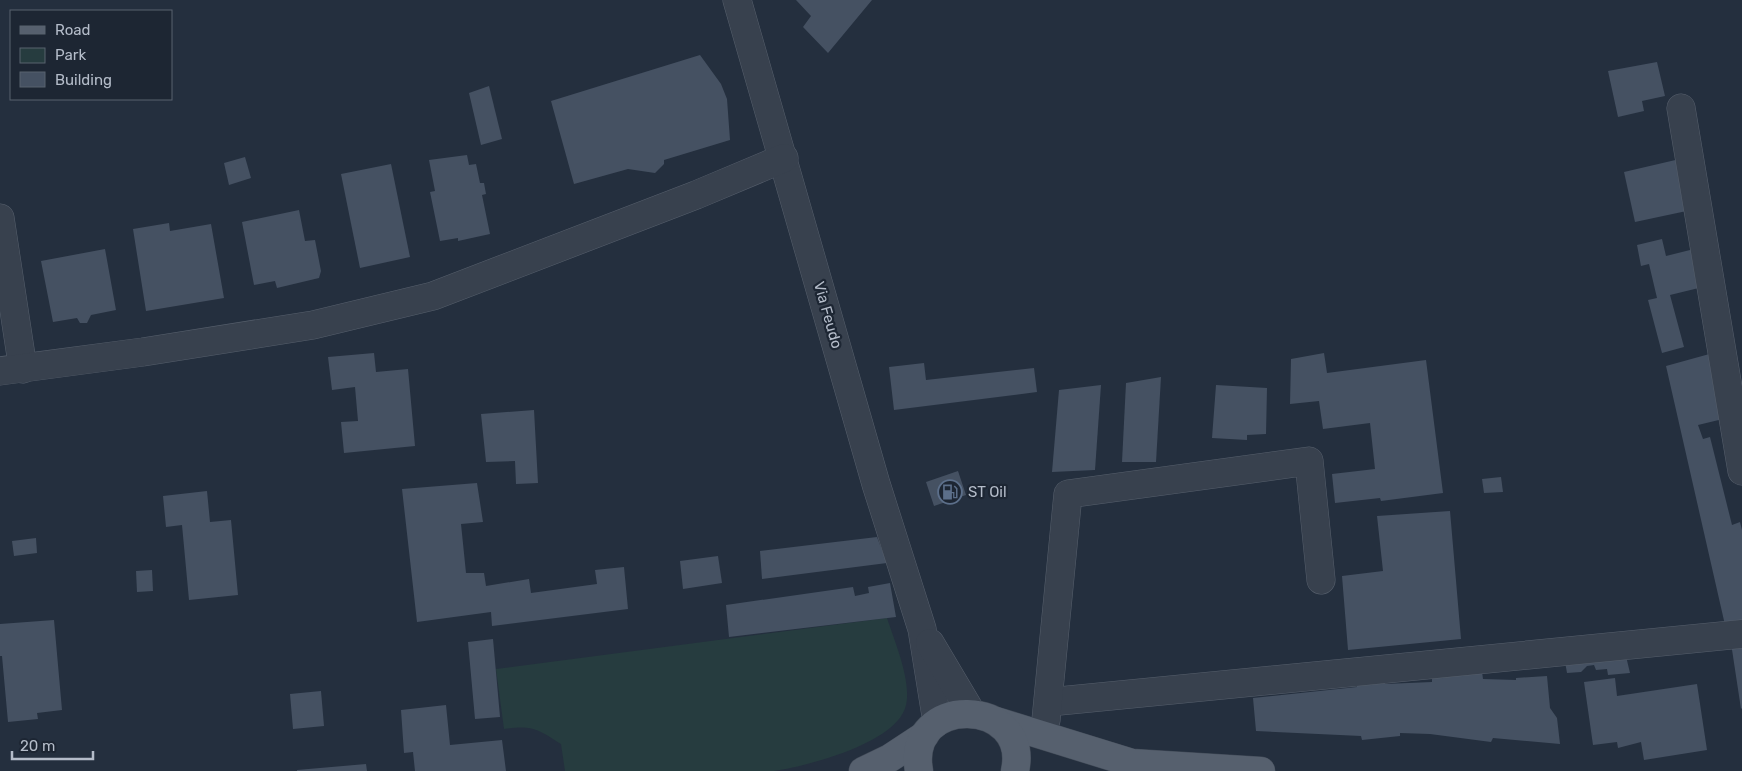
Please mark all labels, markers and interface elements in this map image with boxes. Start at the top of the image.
legend [10,10,172,100]
text: Road [55,21,91,39]
text: Park [55,46,86,64]
text: Building [55,71,112,89]
street label: Via Feudo [810,279,846,351]
fuel station icon: ST Oil [937,479,963,505]
place label: ST Oil [968,483,1007,501]
scale bar [12,728,94,760]
text: 20 m [20,737,55,755]

